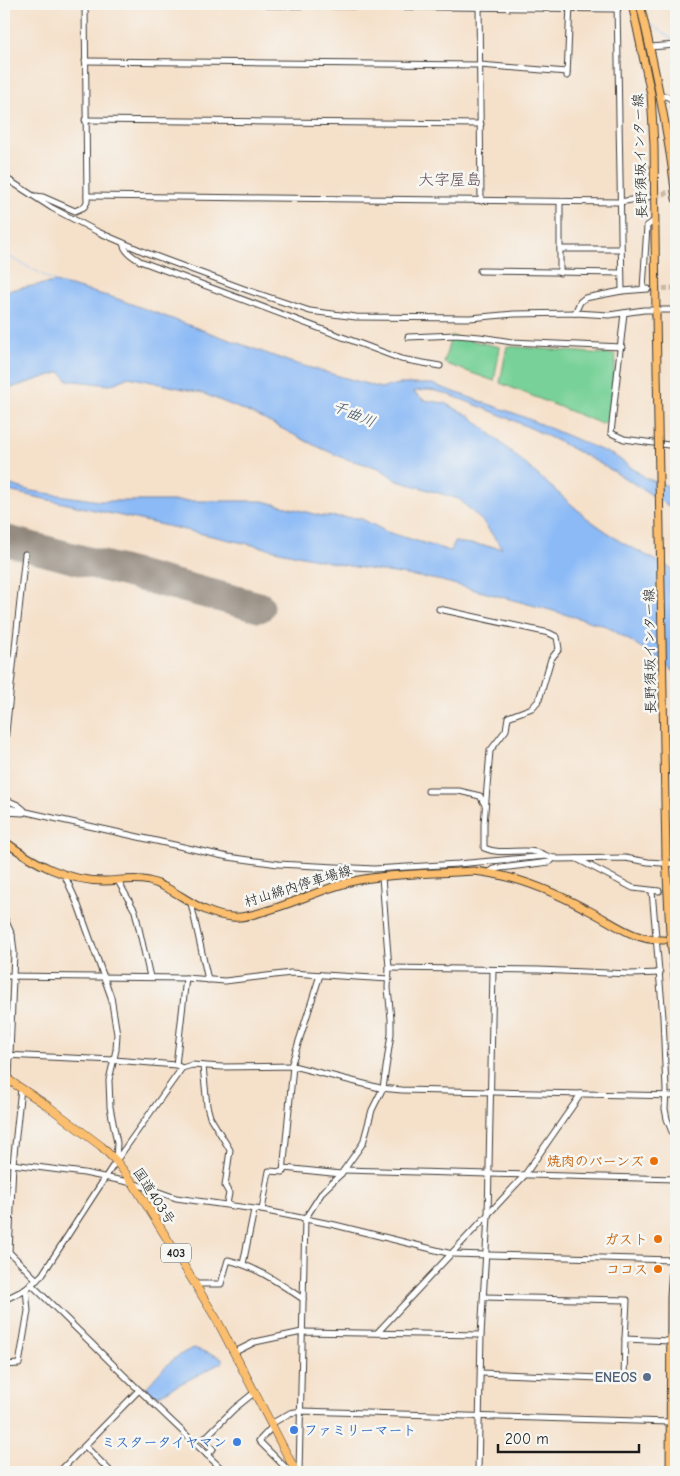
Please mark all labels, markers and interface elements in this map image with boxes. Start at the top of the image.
street label: 長野須坂インター線 [629,93,651,219]
district label: 大字屋島 [418,171,482,189]
water label: 千曲川 [330,397,378,431]
street label: 長野須坂インター線 [640,588,660,714]
street label: 村山綿内停車場線 [242,861,354,911]
place label: 焼肉のバーンズ [547,1153,644,1170]
marker: 焼肉のバーンズ [648,1155,660,1167]
street label: 国道403号 [129,1164,179,1228]
place label: ガスト [605,1231,648,1248]
marker: ガスト [652,1233,664,1245]
road number: 403 [161,1244,191,1262]
place label: ココス [606,1261,648,1278]
marker: ココス [652,1263,664,1275]
place label: ENEOS [595,1369,637,1386]
marker: ENEOS [641,1371,653,1383]
scale bar [498,1421,639,1453]
place label: ファミリーマート [304,1422,417,1439]
marker: ファミリーマート [288,1424,300,1436]
text: 200 m [505,1430,549,1448]
place label: ミスタータイヤマン [101,1434,227,1451]
marker: ミスタータイヤマン [231,1436,243,1448]

